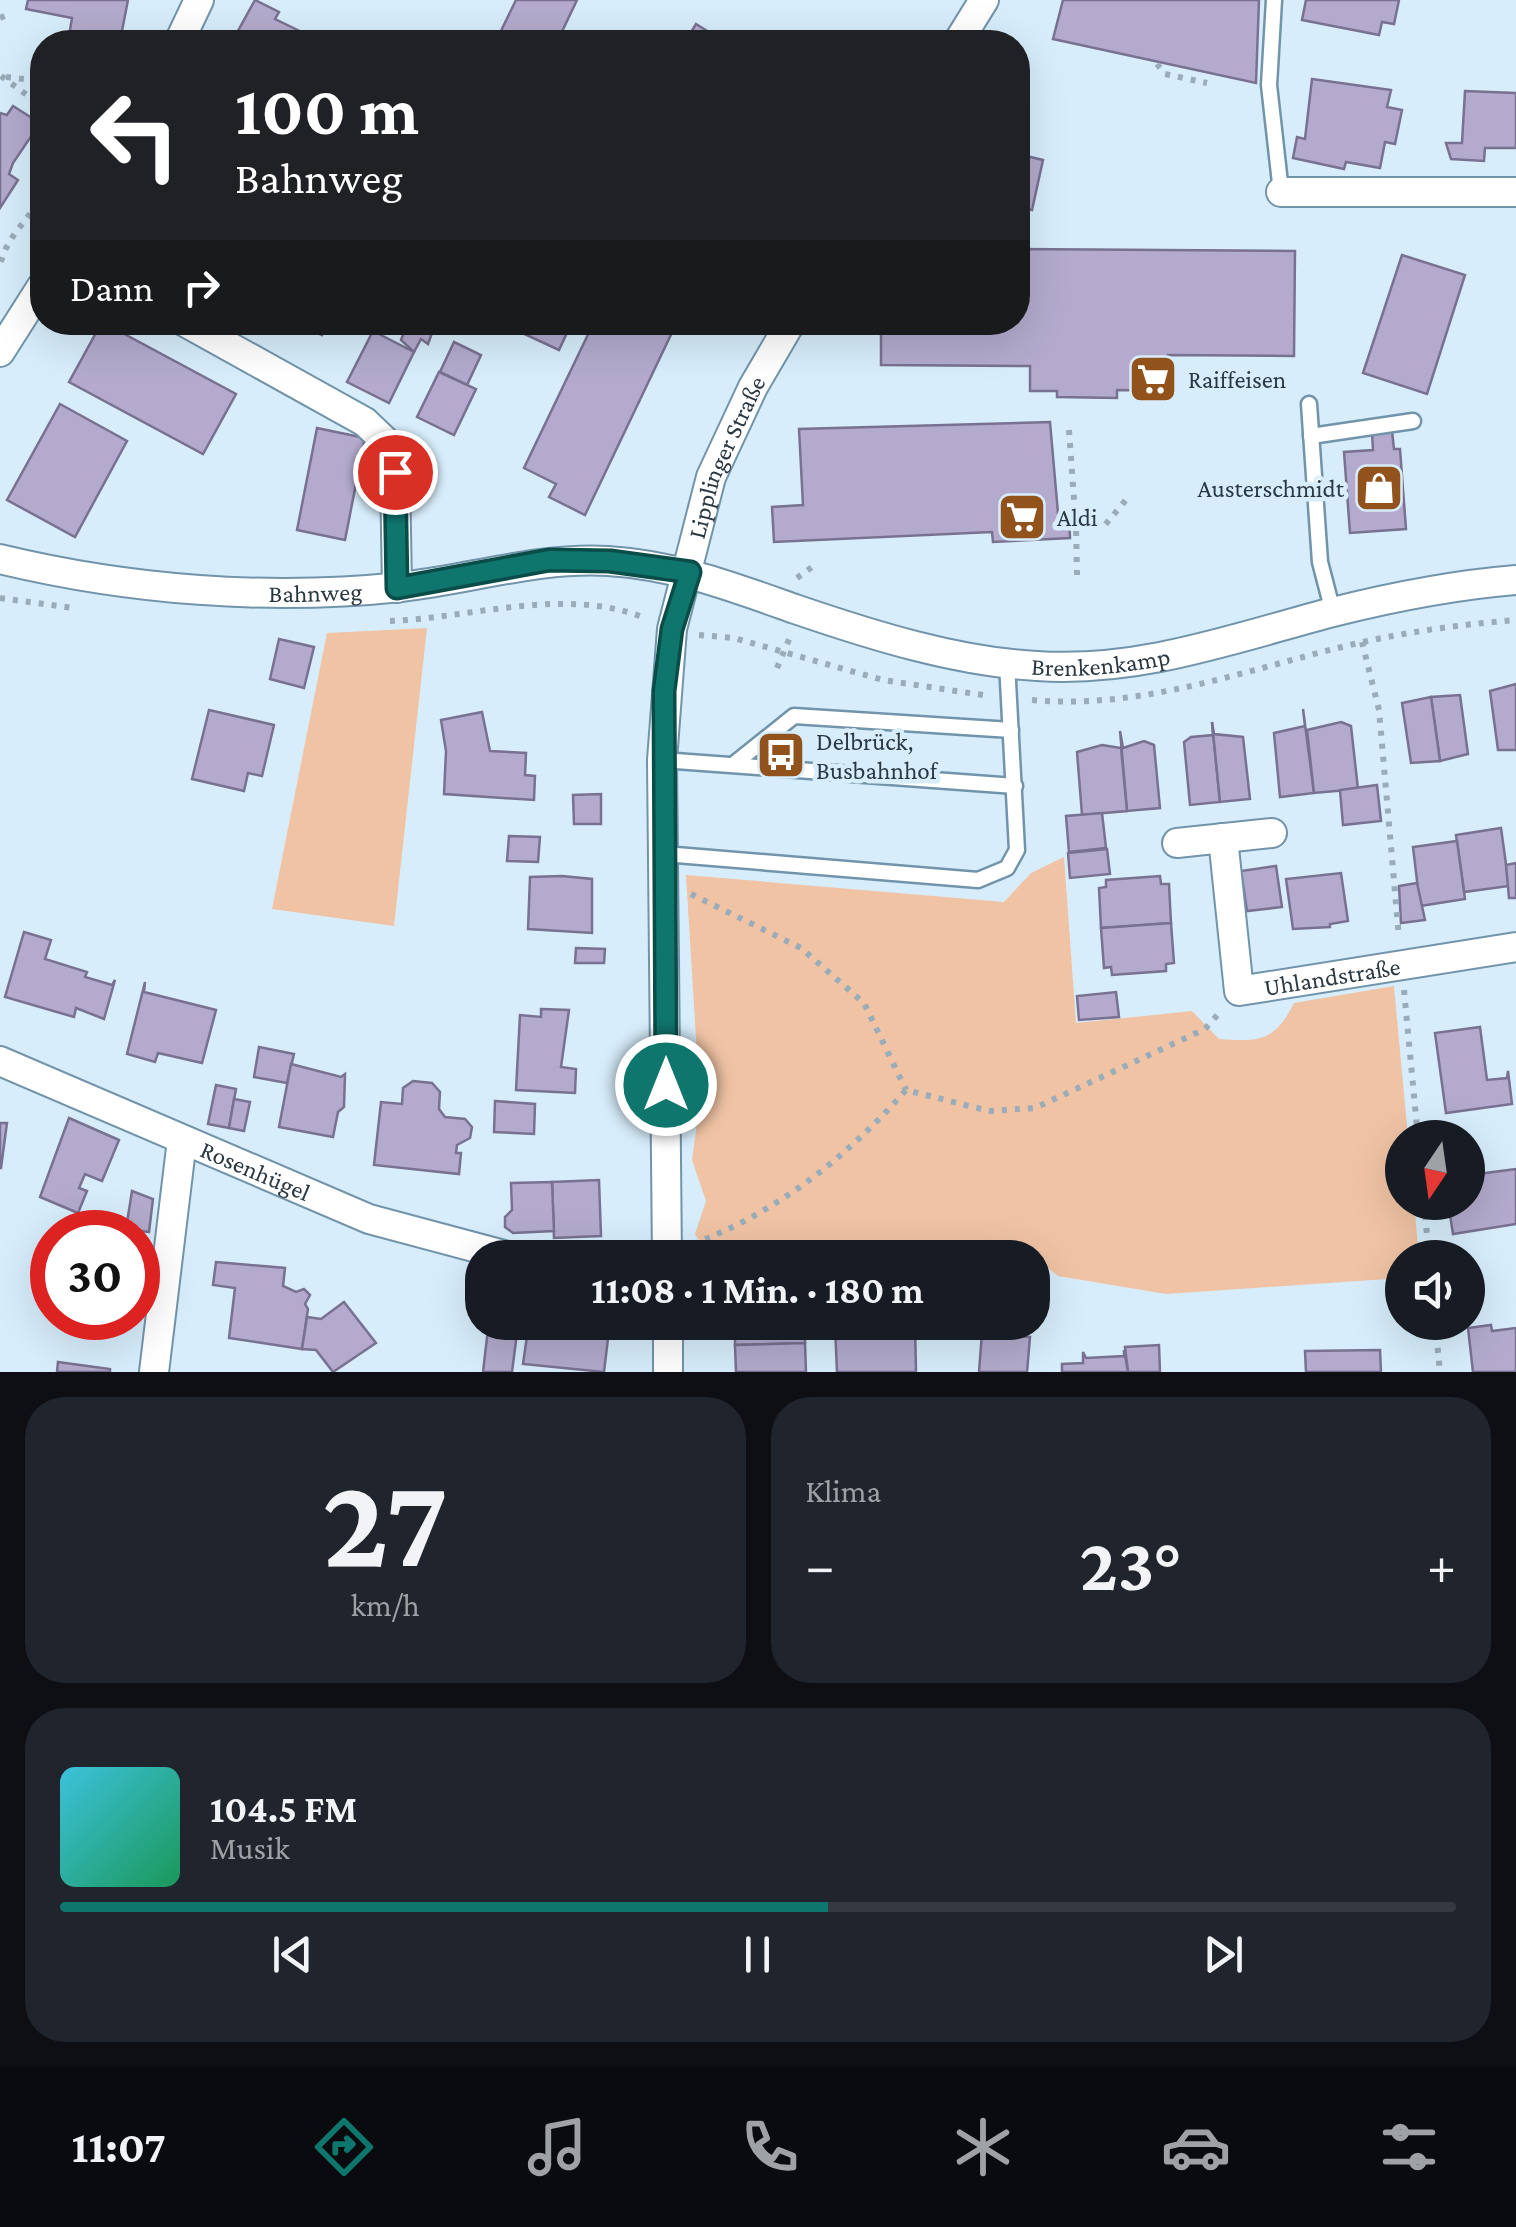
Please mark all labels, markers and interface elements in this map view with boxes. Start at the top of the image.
icon: left [70,70,200,200]
text: 100 m [235,71,419,149]
text: Bahnweg [235,153,403,203]
icon: right [174,260,229,315]
text: Dann [70,267,154,309]
supermarket icon: Raiffeisen [1127,353,1179,405]
place label: Raiffeisen [1188,366,1286,393]
street label: Lipplinger Straße [682,371,770,541]
pin [353,430,438,515]
icon: arrive [368,445,423,500]
shop icon: Austerschmidt [1353,462,1405,514]
place label: Austerschmidt [1198,475,1345,502]
supermarket icon: Aldi [996,491,1048,543]
place label: Aldi [1057,504,1097,531]
street label: Bahnweg [269,577,363,607]
street label: Brenkenkamp [1030,642,1173,680]
place label: Delbrück, Busbahnhof [816,728,939,784]
bus stop icon: Delbrück, Busbahnhof [755,729,807,781]
street label: Uhlandstraße [1262,952,1402,1000]
position arrow [614,1033,718,1137]
north arrow [1385,1120,1485,1220]
map controls [1385,1120,1485,1340]
street label: Rosenhügel [197,1135,314,1206]
speed limit sign: 30 [30,1210,160,1340]
button: sound [1385,1240,1485,1340]
text: 11:08 · 1 Min. · 180 m [591,1269,924,1311]
text: 27 [322,1449,448,1594]
text: Klima [806,1473,881,1509]
text: 23° [1079,1523,1182,1606]
text: − [806,1535,835,1596]
text: + [1427,1535,1456,1596]
text: km/h [351,1587,420,1623]
text: 104.5 FM [210,1788,357,1830]
text: Musik [210,1830,290,1866]
icon: previous [265,1927,320,1982]
icon: pause [730,1927,785,1982]
icon: next [1196,1927,1251,1982]
icon: directions [309,2112,379,2182]
icon: music [522,2112,592,2182]
icon: phone [735,2112,805,2182]
icon: climate [948,2112,1018,2182]
icon: car [1161,2112,1231,2182]
icon: filters [1374,2112,1444,2182]
text: 11:07 [72,2122,166,2172]

